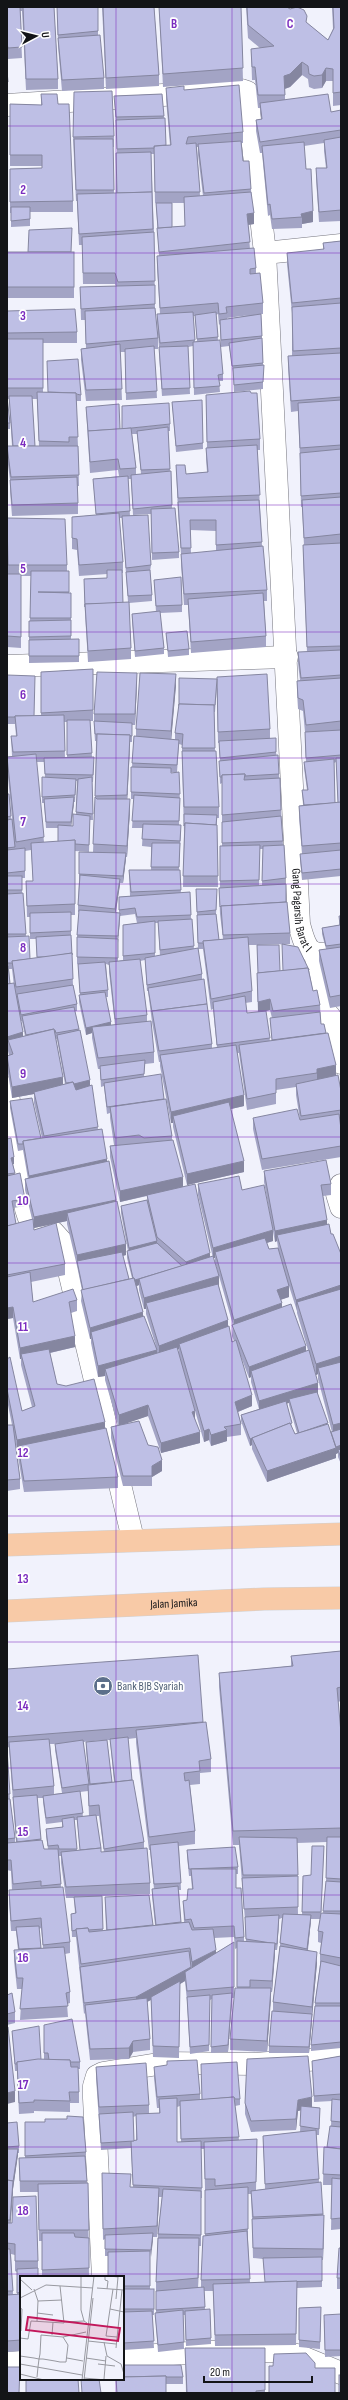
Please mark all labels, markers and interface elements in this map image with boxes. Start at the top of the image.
north arrow [16,16,56,56]
text: B [171,16,177,32]
text: C [287,16,294,32]
text: U [39,31,52,39]
text: 2 [20,182,26,198]
text: 3 [20,308,26,324]
text: 4 [20,435,26,451]
text: 5 [20,561,26,577]
text: 6 [20,687,26,703]
text: 7 [20,814,26,830]
street label: Gang Pagarsih Barat I [289,868,315,955]
text: 8 [20,940,26,956]
text: 9 [20,1066,26,1082]
text: 10 [17,1193,29,1209]
text: 11 [18,1319,28,1335]
text: 12 [18,1445,29,1461]
text: 13 [18,1571,29,1587]
street label: Jalan Jamika [149,1595,198,1612]
bank icon: Bank BJB Syariah [92,1675,114,1697]
place label: Bank BJB Syariah [117,1679,183,1694]
text: 14 [17,1698,29,1714]
text: 15 [18,1824,29,1840]
text: 16 [17,1950,29,1966]
text: 17 [18,2077,29,2093]
text: 18 [17,2203,29,2219]
inset map [20,2276,124,2380]
scale bar [204,2358,312,2384]
text: 20 m [210,2365,230,2380]

